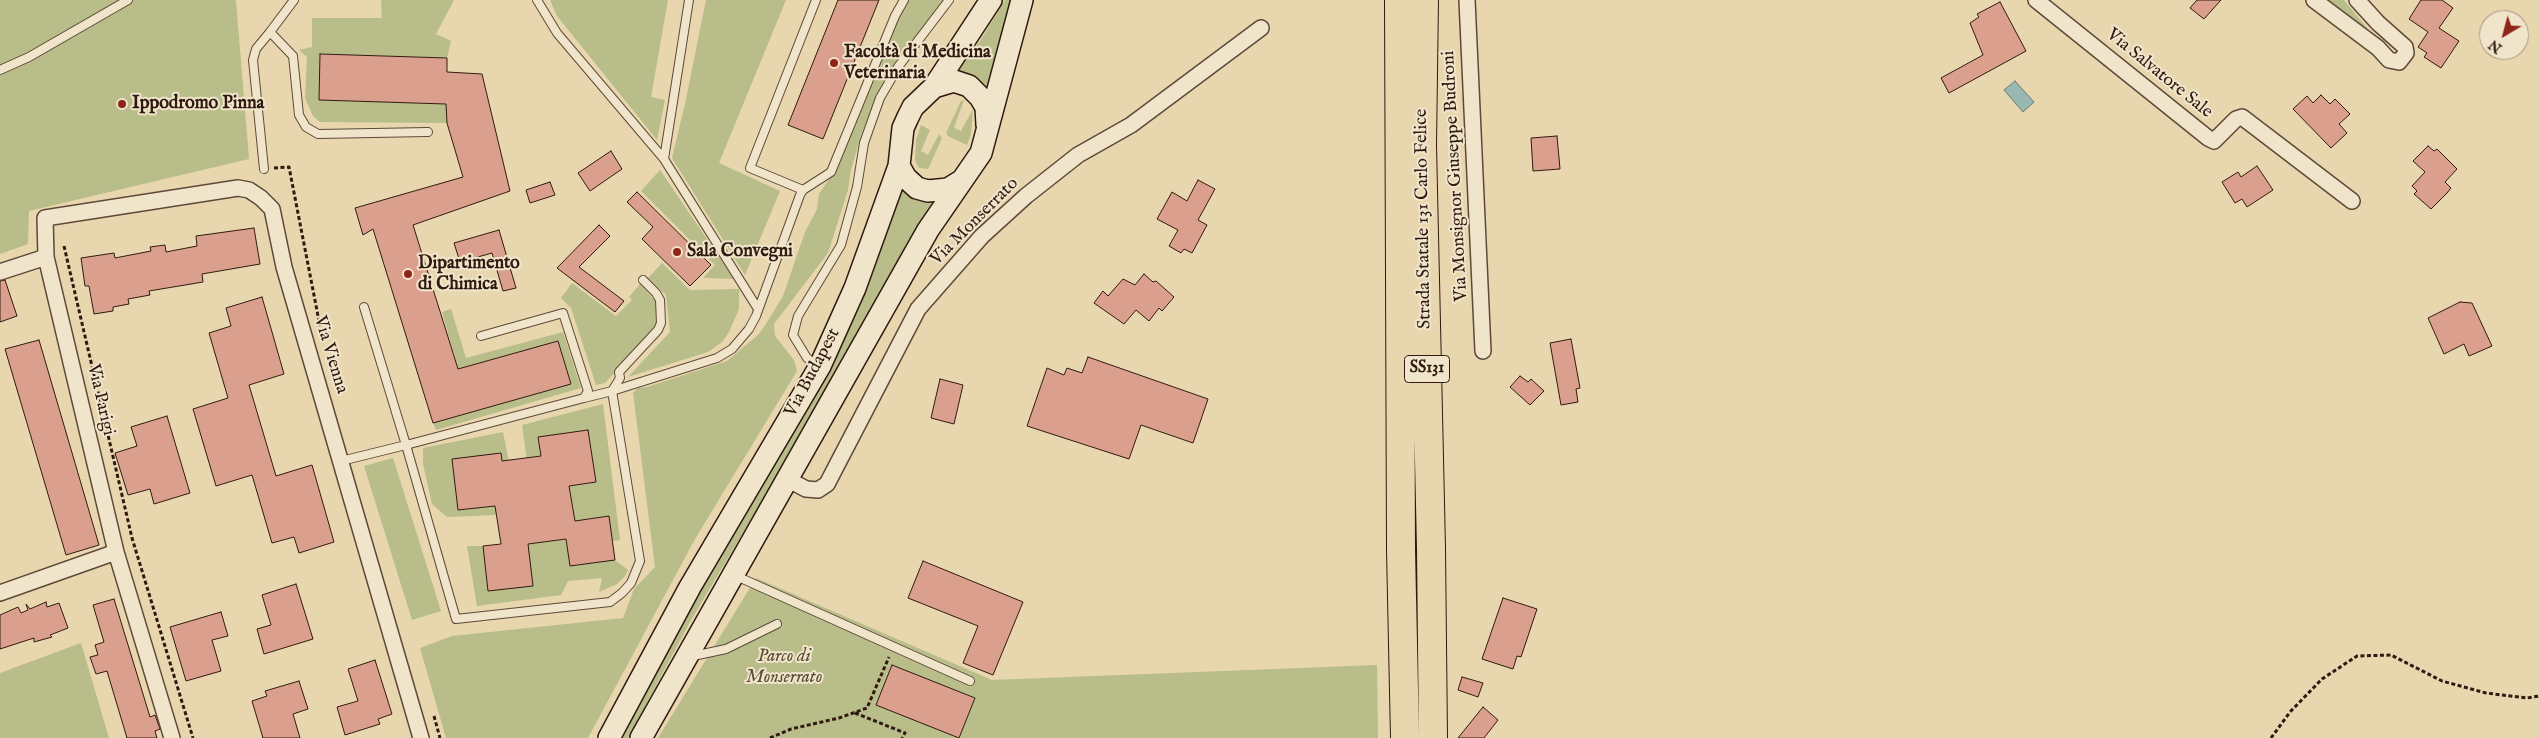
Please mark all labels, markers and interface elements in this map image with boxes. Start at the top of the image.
north arrow [2479,10,2529,60]
street label: Via Salvatore Sale [2102,25,2216,123]
text: N [2485,35,2506,57]
place label: Facoltà di Medicina Veterinaria [844,42,991,84]
street label: Via Monsignor Giuseppe Budroni [1439,50,1473,302]
marker: Facoltà di Medicina Veterinaria [828,57,840,69]
place label: Ippodromo Pinna [132,93,264,115]
marker: Ippodromo Pinna [116,98,128,110]
street label: Strada Statale 131 Carlo Felice [1411,109,1437,329]
street label: Via Monserrato [926,173,1024,271]
place label: Sala Convegni [687,241,793,263]
marker: Sala Convegni [671,246,683,258]
place label: Dipartimento di Chimica [418,253,520,296]
marker: Dipartimento di Chimica [402,268,414,280]
street label: Via Vienna [308,314,352,396]
street label: Via Budapest [781,325,845,421]
road number: SS131 [1404,356,1450,382]
street label: Via Parigi [81,362,119,438]
park label: Parco di Monserrato [746,646,822,689]

